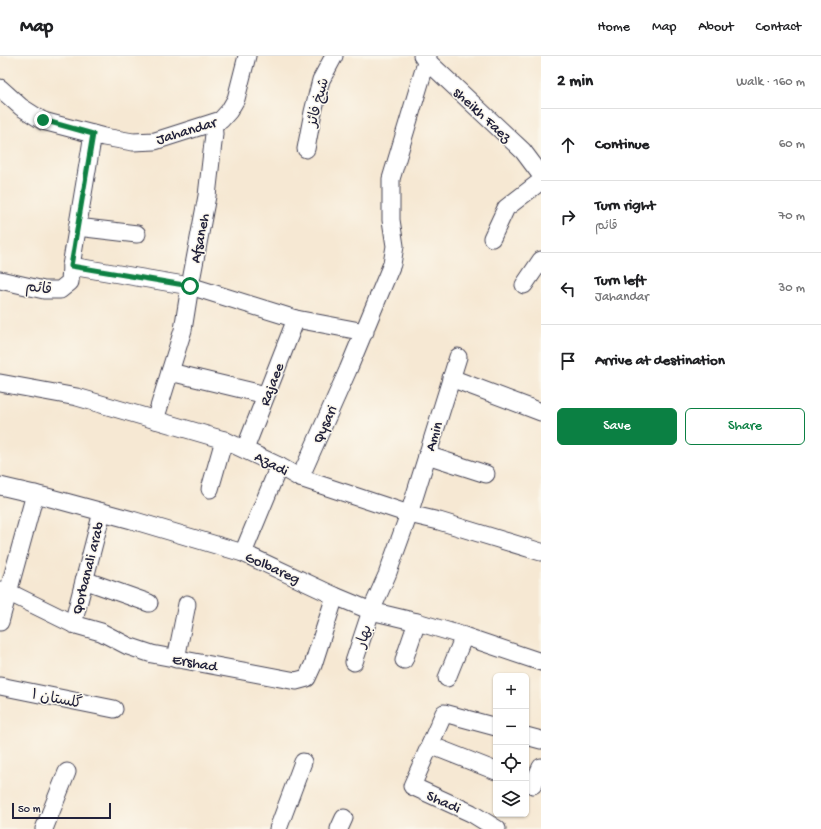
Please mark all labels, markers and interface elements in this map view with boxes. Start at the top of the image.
text: Map [20,16,53,39]
text: Home [598,19,630,36]
text: Map [652,19,676,36]
text: About [698,19,734,36]
text: Contact [756,19,801,36]
text: 2 min [557,72,593,92]
text: Walk · 160 m [736,75,805,90]
street label: شیخ فائز [303,76,334,131]
street label: sheikh Faez [449,84,515,147]
route end [34,111,52,129]
street label: Jahandar [154,114,221,150]
icon: ahead [557,134,579,156]
text: Continue [595,136,649,154]
text: 60 m [779,137,805,152]
text: Turn right [595,197,655,215]
icon: right [557,206,579,228]
text: 70 m [779,209,805,224]
street label: Afsaneh [187,212,215,265]
text: قائم [595,219,618,234]
text: Turn left [595,272,646,290]
route start [181,277,199,295]
street label: قائم [24,278,53,301]
icon: left [557,278,579,300]
text: 30 m [779,281,805,296]
text: Jahandar [595,290,649,305]
icon: arrive [557,350,579,372]
text: Arrive at destination [595,352,725,370]
street label: Rajaee [257,361,289,409]
street label: Qysari [309,403,342,447]
button: Save [557,408,677,445]
button: Share [685,408,805,445]
street label: Amin [422,420,448,454]
street label: Azadi [251,449,291,481]
street label: Qorbanali arab [69,520,109,617]
street label: Golbareg [242,549,303,589]
street label: بهار [353,623,377,651]
street label: Ershad [171,651,220,677]
map controls [493,673,529,817]
button: + [493,673,529,709]
street label: گلستان ۱ [30,684,84,714]
button: − [493,709,529,745]
button: locate [493,745,529,781]
button: layers [493,781,529,817]
street label: Shadi [423,787,463,818]
scale bar [12,801,111,820]
text: 50 m [18,804,40,816]

